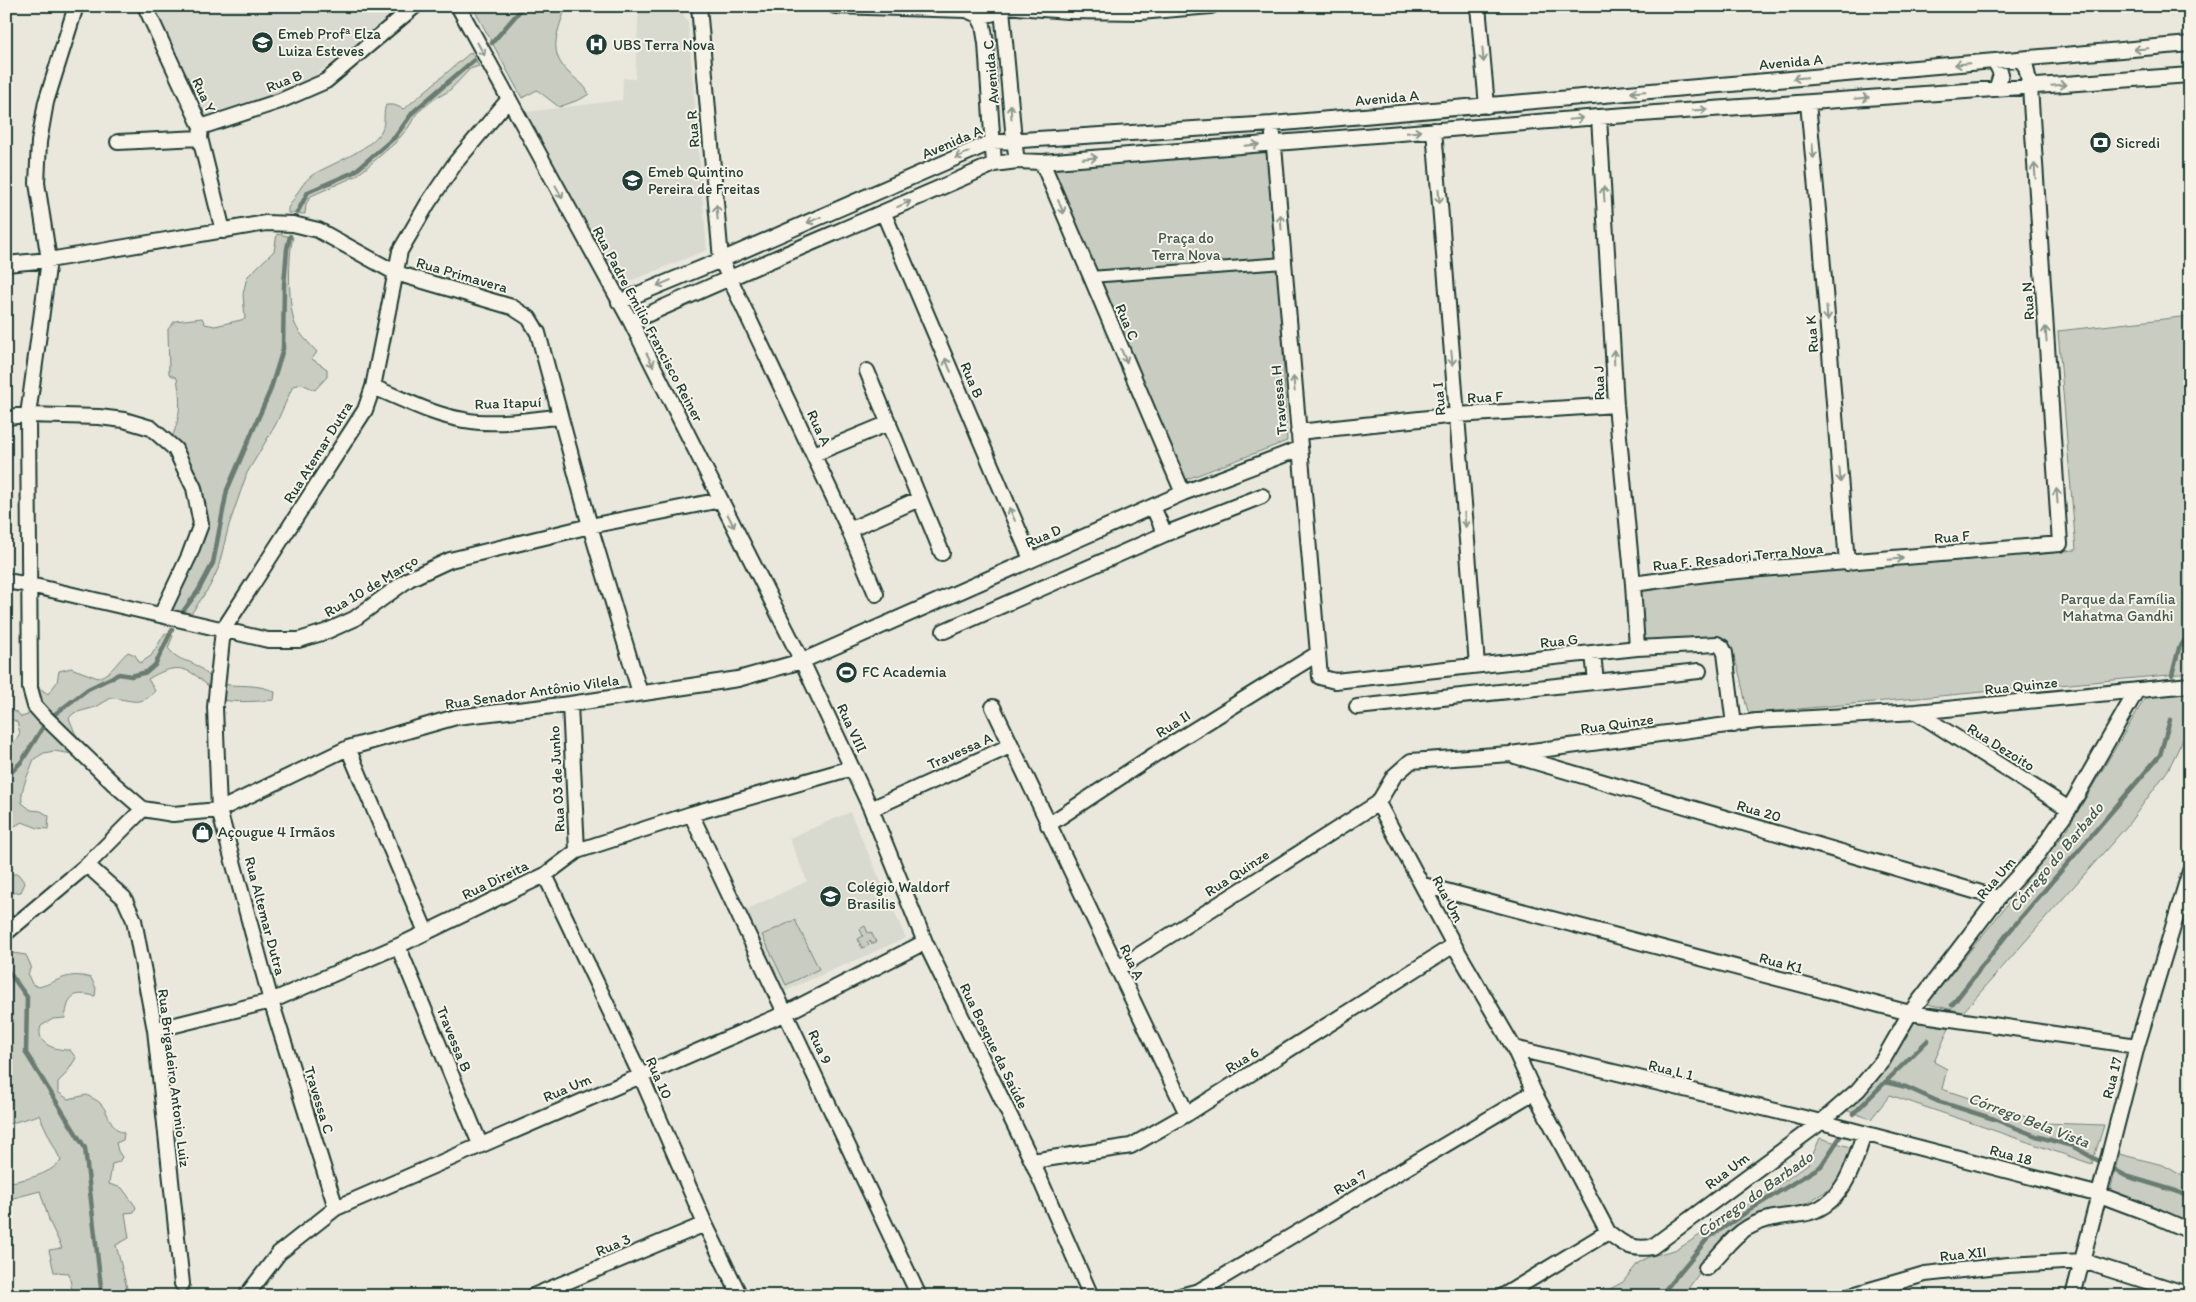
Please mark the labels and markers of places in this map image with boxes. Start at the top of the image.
place label: Emeb Profª Elza Luiza Esteves [278,25,381,60]
school or university icon: Emeb Profª Elza Luiza Esteves [250,31,274,55]
hospital icon: UBS Terra Nova [585,33,609,57]
place label: UBS Terra Nova [613,36,715,54]
bank icon: Sicredi [2088,131,2112,155]
place label: Sicredi [2116,134,2160,152]
place label: Emeb Quintino Pereira de Freitas [648,163,760,198]
school or university icon: Emeb Quintino Pereira de Freitas [620,169,644,193]
sports icon: FC Academia [834,660,858,684]
place label: FC Academia [862,663,947,681]
shop icon: Açougue 4 Irmãos [190,820,214,844]
place label: Açougue 4 Irmãos [218,823,336,841]
place label: Colégio Waldorf Brasilis [847,878,950,913]
school or university icon: Colégio Waldorf Brasilis [819,884,843,908]

